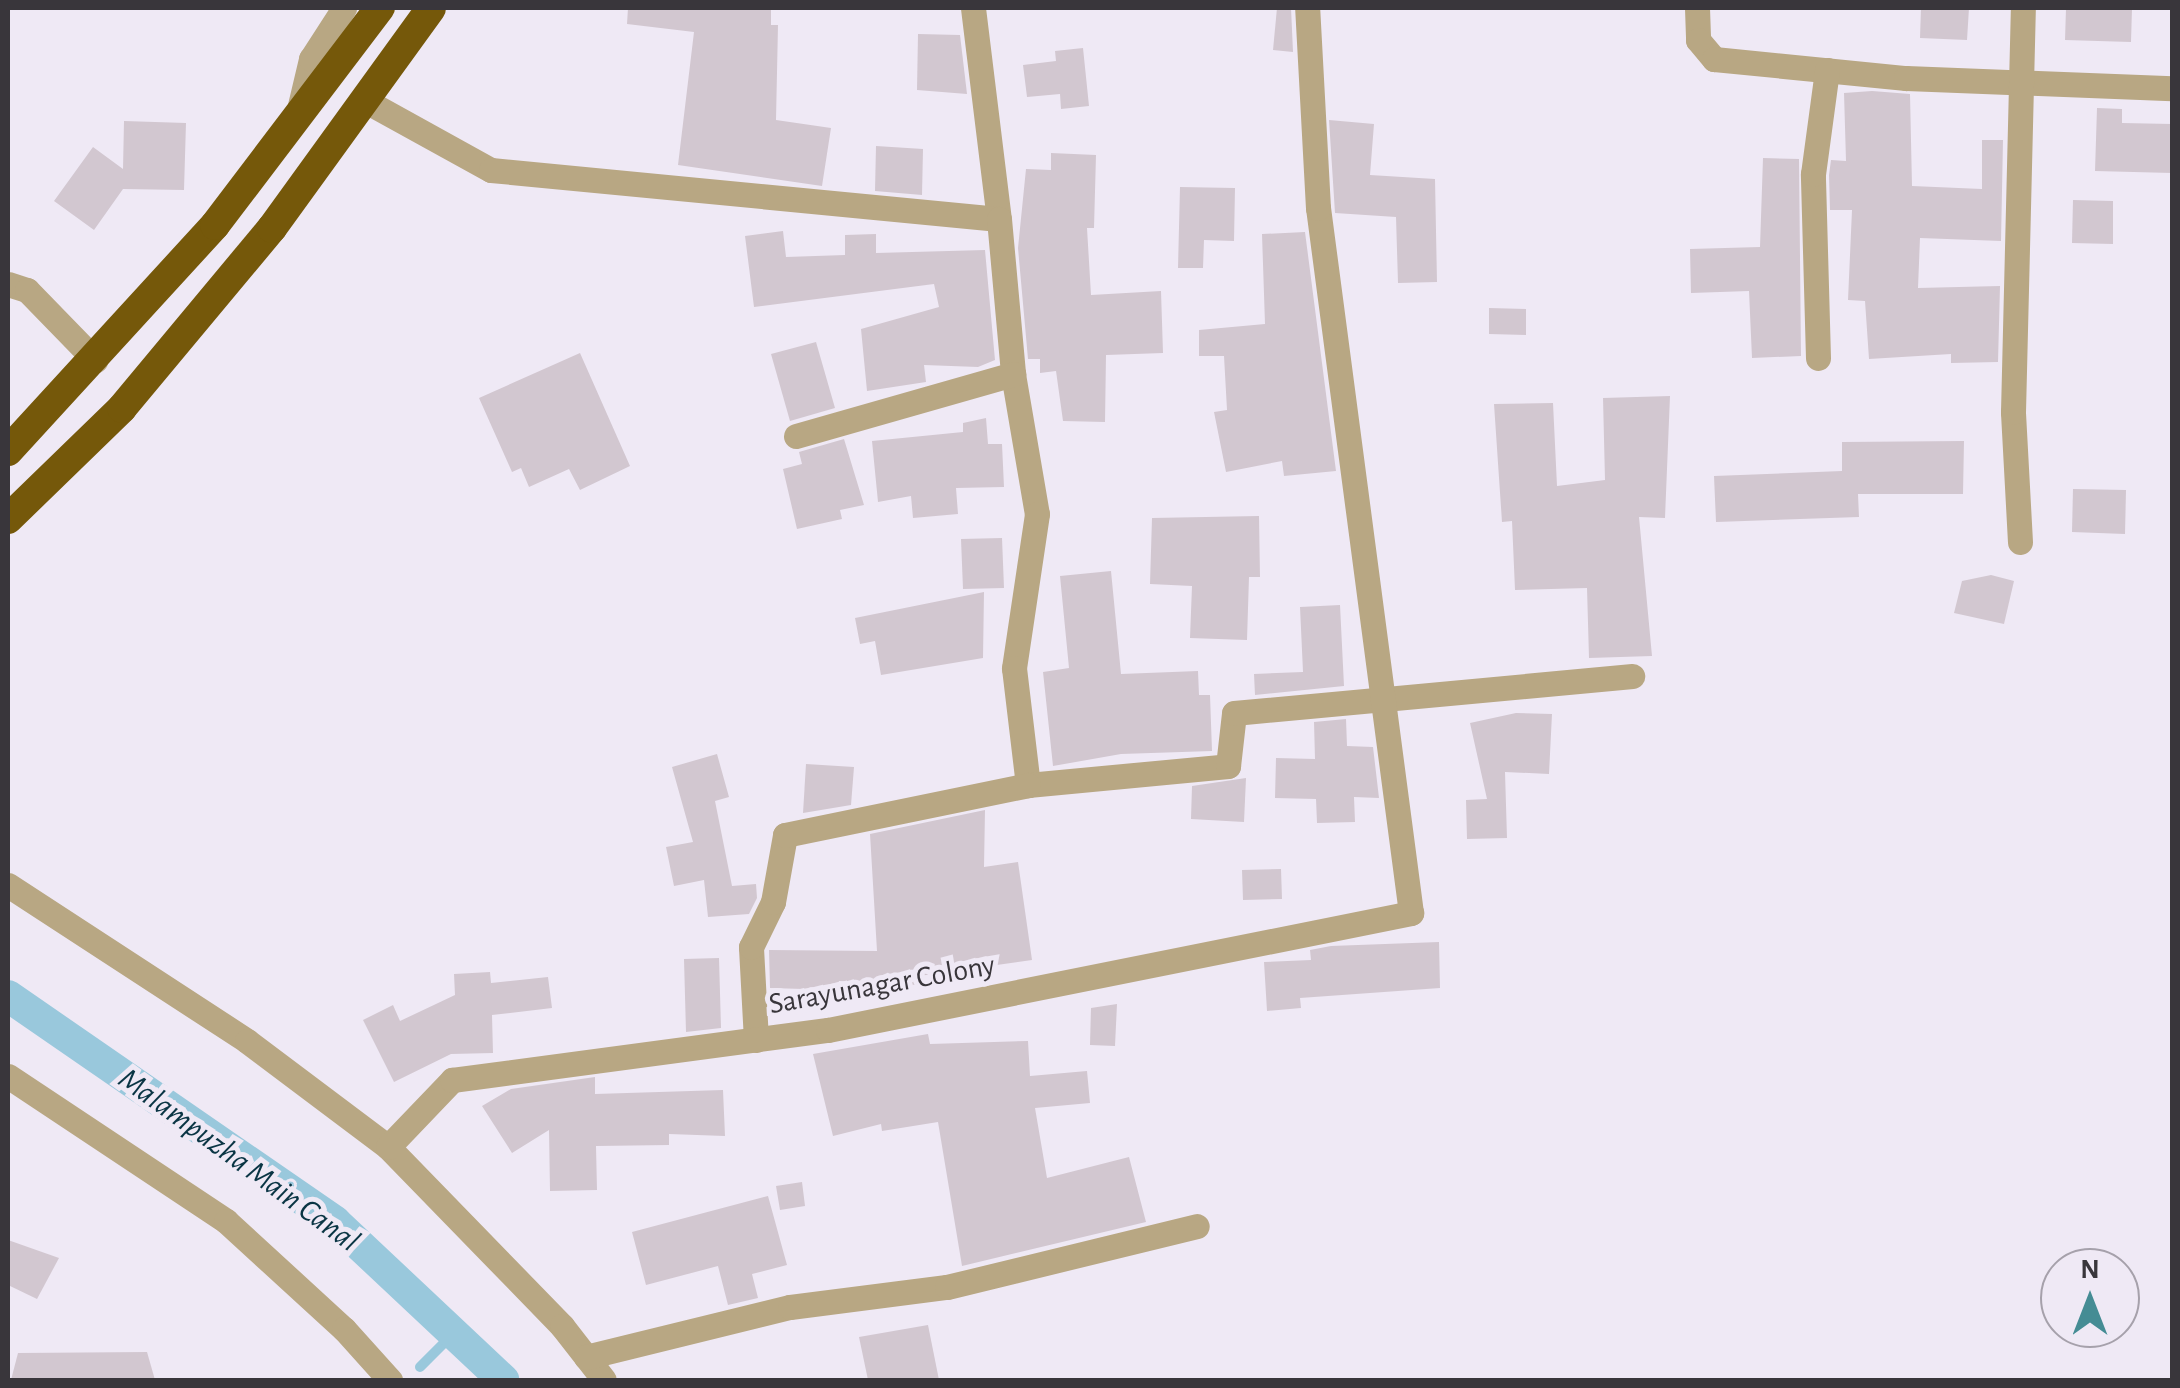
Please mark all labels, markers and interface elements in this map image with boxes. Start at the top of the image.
street label: Sarayunagar Colony [766,947,998,1023]
water label: Malampuzha Main Canal [111,1060,367,1260]
north arrow [2040,1248,2140,1348]
text: N [2080,1256,2100,1284]

